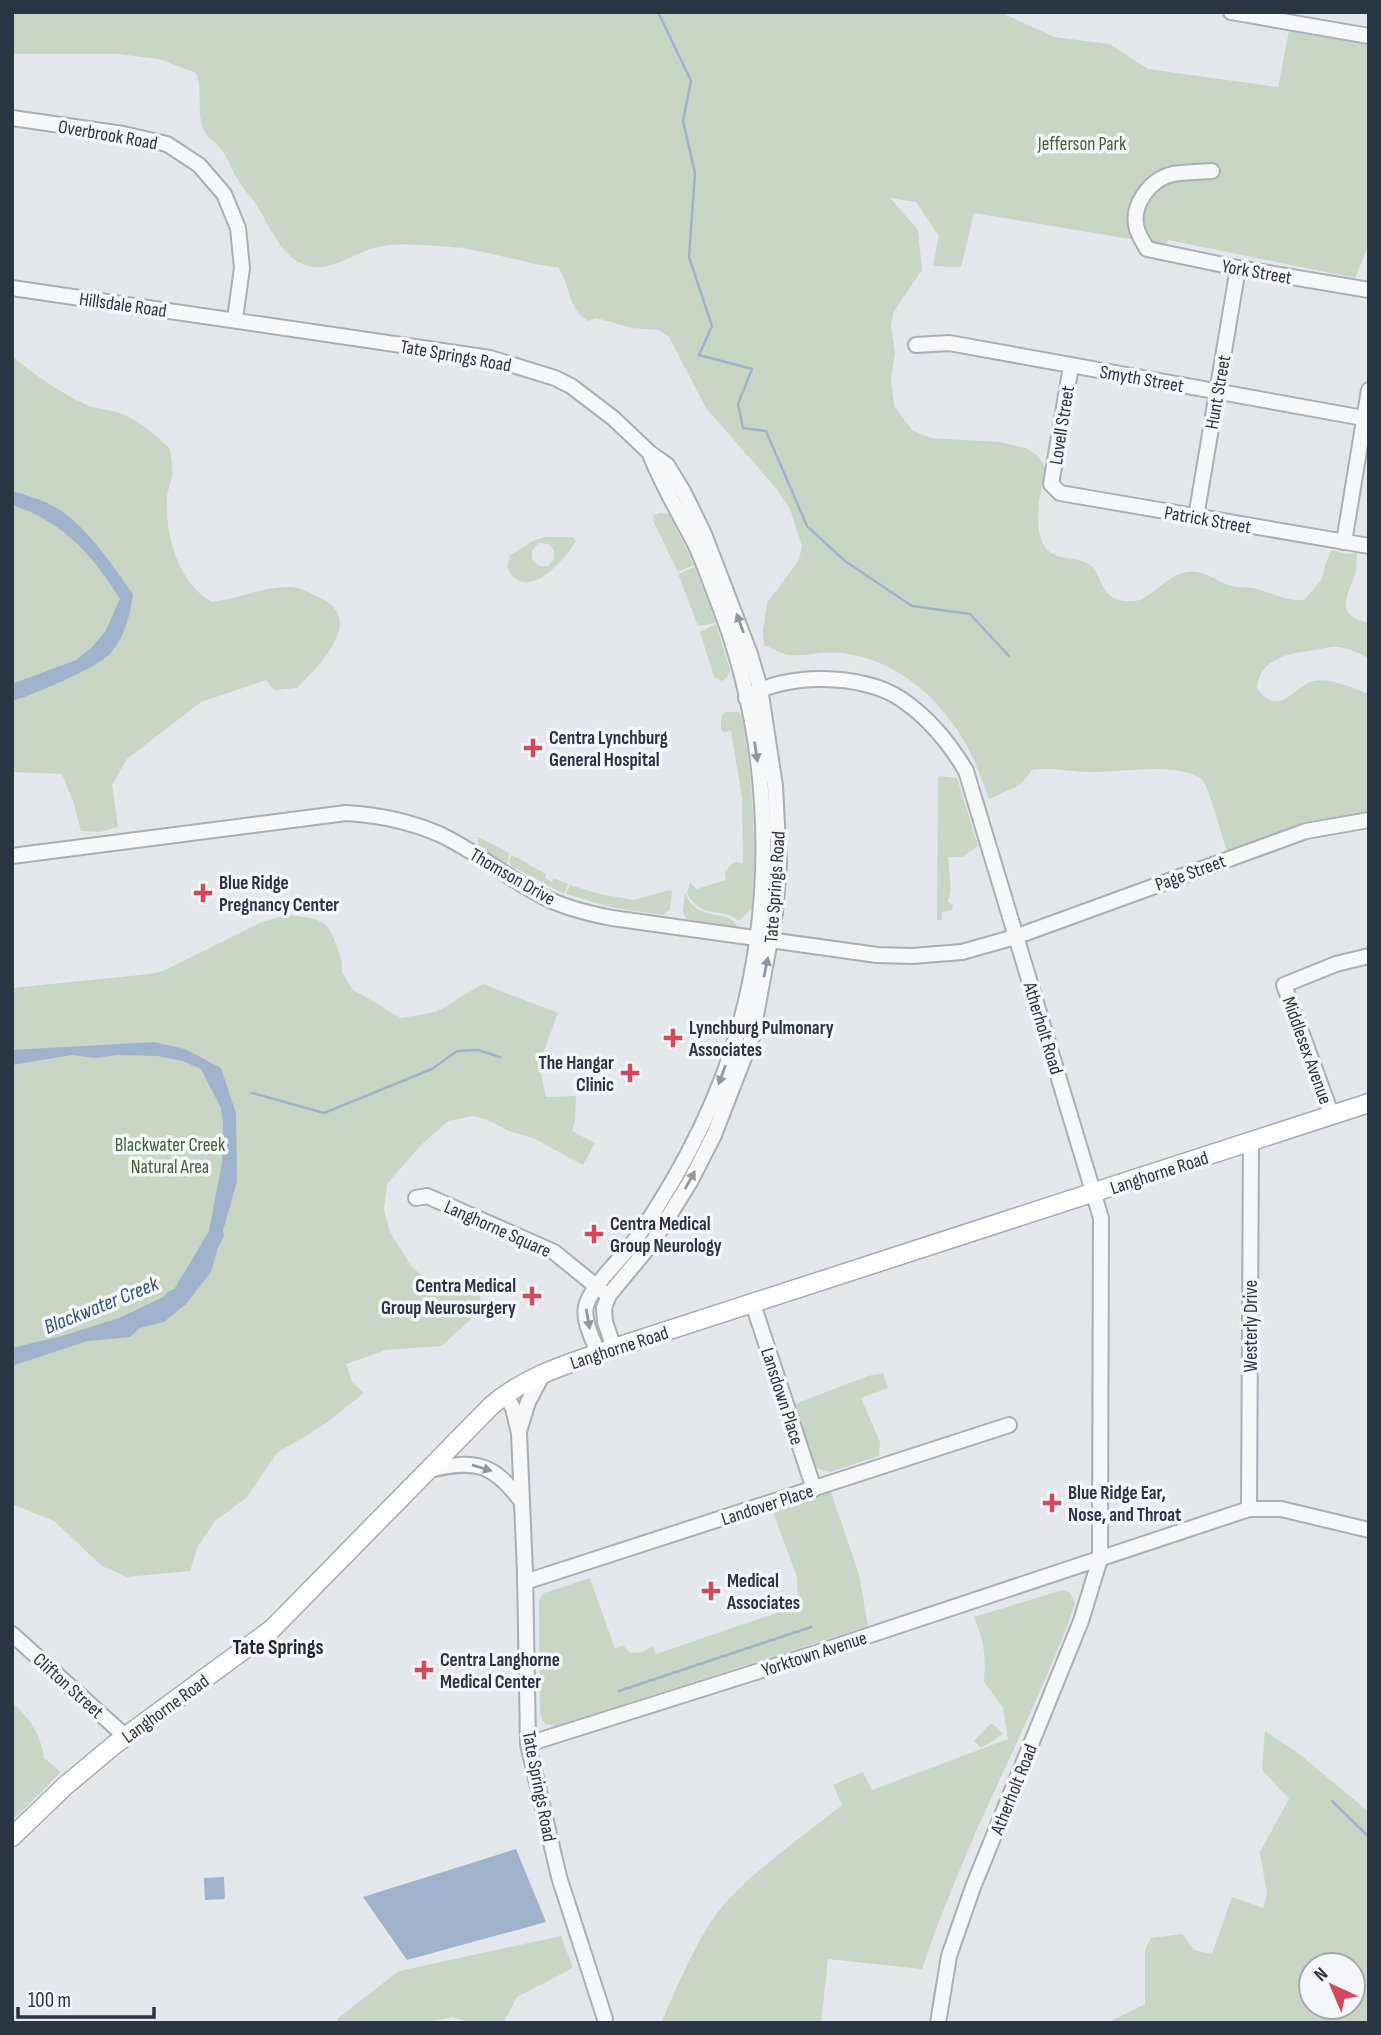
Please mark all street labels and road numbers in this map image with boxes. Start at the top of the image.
street label: Overbrook Road [56,115,159,156]
street label: York Street [1220,255,1294,290]
street label: Hillsdale Road [78,288,168,323]
street label: Tate Springs Road [398,335,513,378]
street label: Hunt Street [1201,353,1236,431]
street label: Smyth Street [1098,361,1186,398]
street label: Lovell Street [1045,384,1080,466]
street label: Patrick Street [1162,502,1253,539]
street label: Tate Springs Road [760,830,791,944]
street label: Thomson Drive [465,844,559,911]
street label: Page Street [1152,850,1229,897]
street label: Atherholt Road [1017,979,1067,1077]
street label: Middlesex Avenue [1277,994,1337,1107]
street label: Langhorne Road [1107,1147,1212,1200]
street label: Langhorne Square [440,1196,554,1263]
street label: Westerly Drive [1240,1280,1263,1372]
street label: Langhorne Road [567,1322,672,1375]
street label: Lansdown Place [755,1345,808,1448]
street label: Landover Place [719,1480,816,1531]
street label: Yorktown Avenue [759,1627,870,1682]
street label: Clifton Street [28,1648,108,1724]
street label: Langhorne Road [118,1670,214,1748]
street label: Tate Springs Road [517,1729,561,1844]
street label: Atherholt Road [986,1741,1043,1839]

